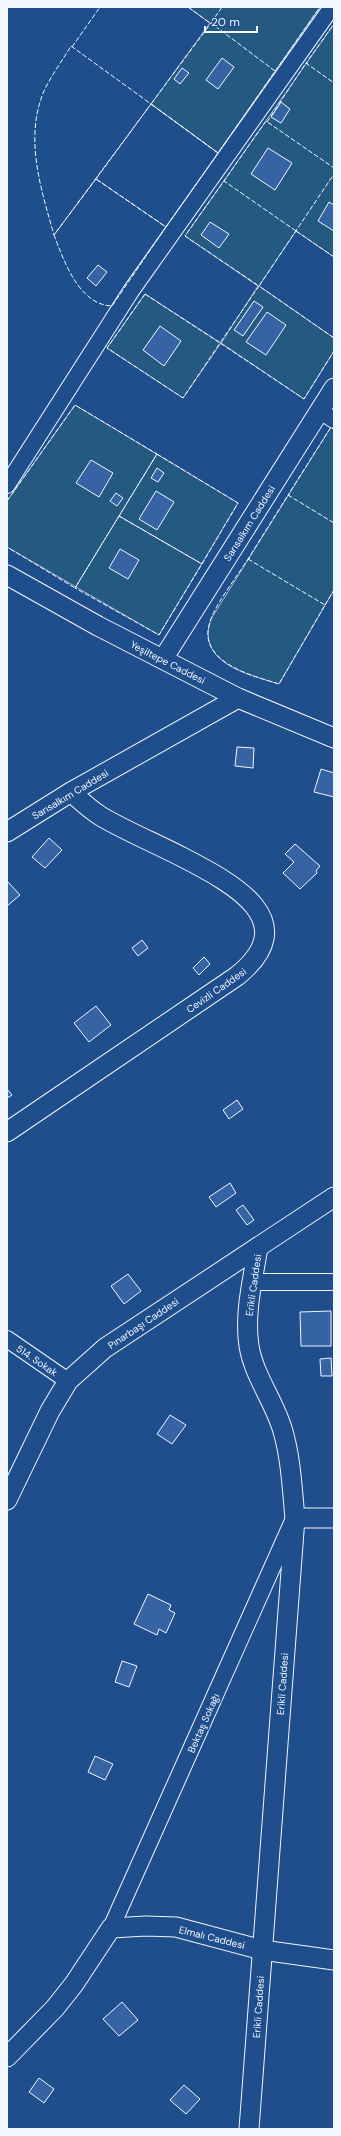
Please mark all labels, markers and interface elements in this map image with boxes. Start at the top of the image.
scale bar [205,8,257,34]
text: 20 m [211,14,240,30]
street label: Sarısalkım Caddesi [221,483,278,564]
street label: Yeşiltepe Caddesi [128,638,208,687]
street label: Sarısalkım Caddesi [30,766,111,822]
street label: Cevizli Caddesi [184,965,249,1016]
street label: Erikli Caddesi [243,1253,264,1317]
street label: Pınarbaşı Caddesi [105,1295,181,1352]
street label: 514. Sokak [14,1342,60,1379]
street label: Erikli Caddesi [274,1652,291,1716]
street label: Bektaş Sokağı [185,1691,222,1755]
street label: Elmalı Caddesi [178,1923,246,1952]
street label: Erikli Caddesi [250,1975,267,2039]

